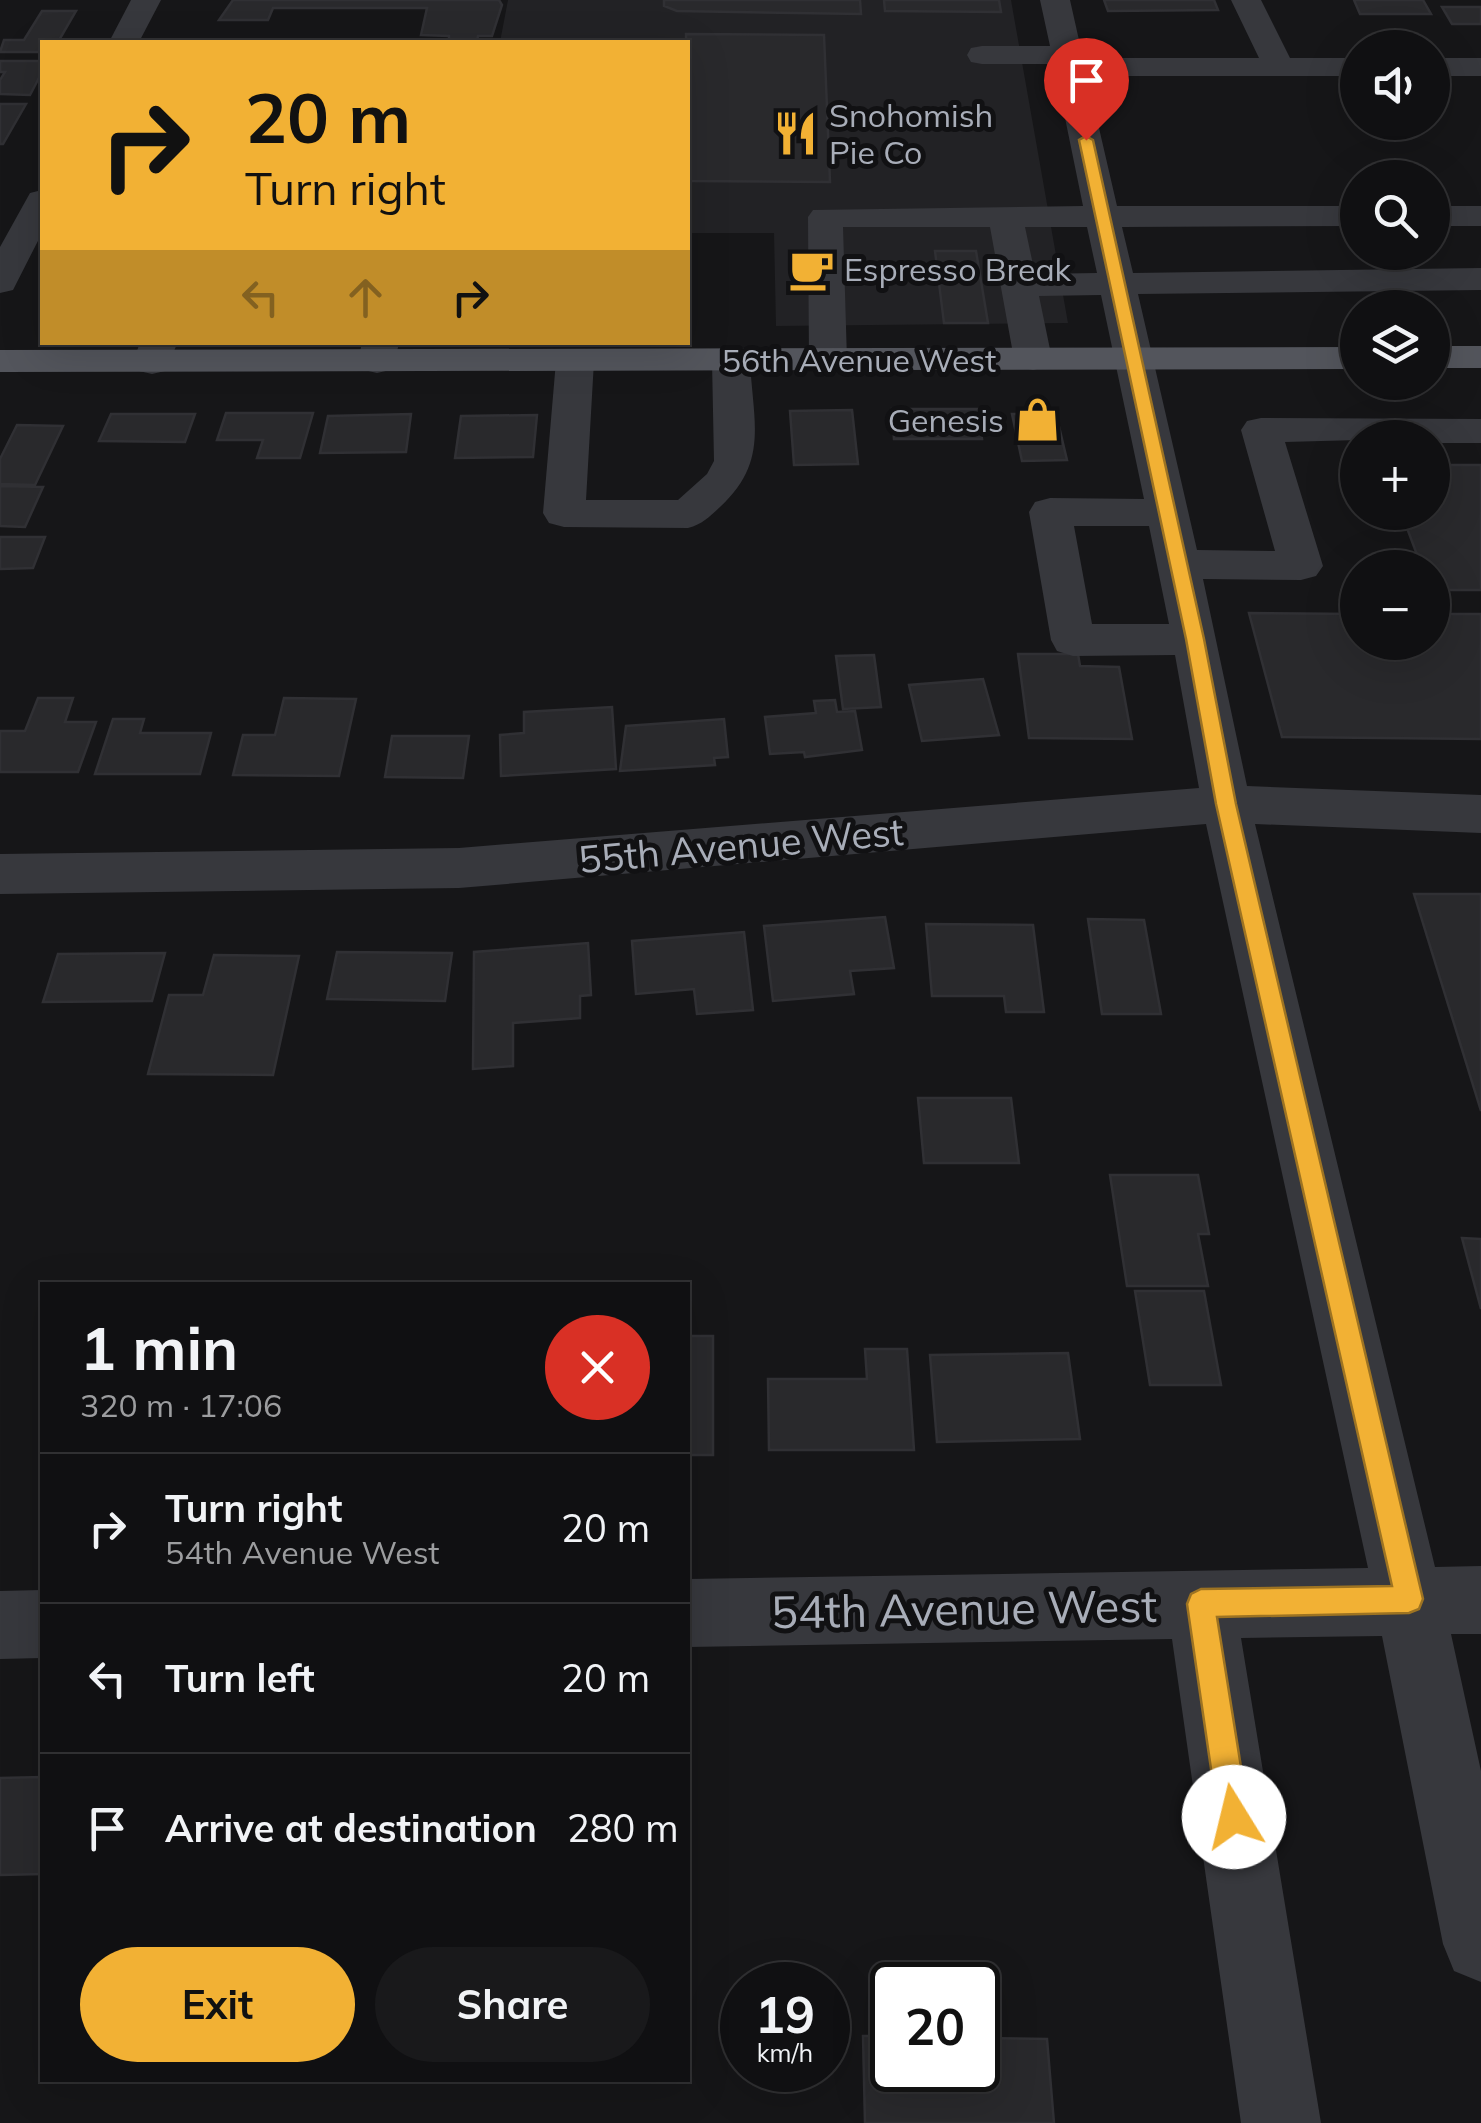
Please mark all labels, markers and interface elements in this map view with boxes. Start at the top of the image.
map controls [1340,30,1450,660]
button: sound [1340,30,1450,140]
pin [1044,38,1129,141]
icon: arrive [1059,53,1114,108]
text: 20 m [245,73,411,161]
icon: right [80,80,210,210]
place label: Snohomish Pie Co [829,95,993,172]
restaurant icon: Snohomish Pie Co [772,109,820,157]
text: Turn right [245,160,446,216]
button: search [1340,160,1450,270]
cafe icon: Espresso Break [787,245,835,293]
place label: Espresso Break [844,249,1072,289]
icon: left [233,270,288,325]
icon: ahead [338,270,393,325]
icon: right [443,270,498,325]
button: layers [1340,290,1450,400]
street label: 56th Avenue West [722,340,996,380]
shop icon: Genesis [1013,396,1061,444]
place label: Genesis [888,400,1004,440]
button: + [1340,420,1450,530]
button: − [1340,550,1450,660]
street label: 55th Avenue West [577,807,905,883]
text: 1 min [80,1310,238,1385]
button: close [545,1315,650,1420]
text: 320 m · 17:06 [80,1385,282,1425]
text: Turn right [165,1484,342,1532]
icon: right [80,1501,135,1556]
text: 20 m [561,1504,650,1552]
text: 54th Avenue West [165,1532,440,1572]
street label: 54th Avenue West [771,1577,1157,1639]
icon: left [80,1651,135,1706]
text: Turn left [165,1654,315,1702]
text: 20 m [561,1654,650,1702]
position arrow [1182,1765,1286,1869]
icon: arrive [80,1801,135,1856]
text: Arrive at destination [165,1804,537,1852]
text: 280 m [567,1804,679,1852]
button: Exit [80,1947,355,2062]
button: Share [375,1947,650,2062]
speed limit sign: 20 [870,1962,1000,2092]
text: 19 [755,1983,815,2046]
text: km/h [757,2037,813,2068]

